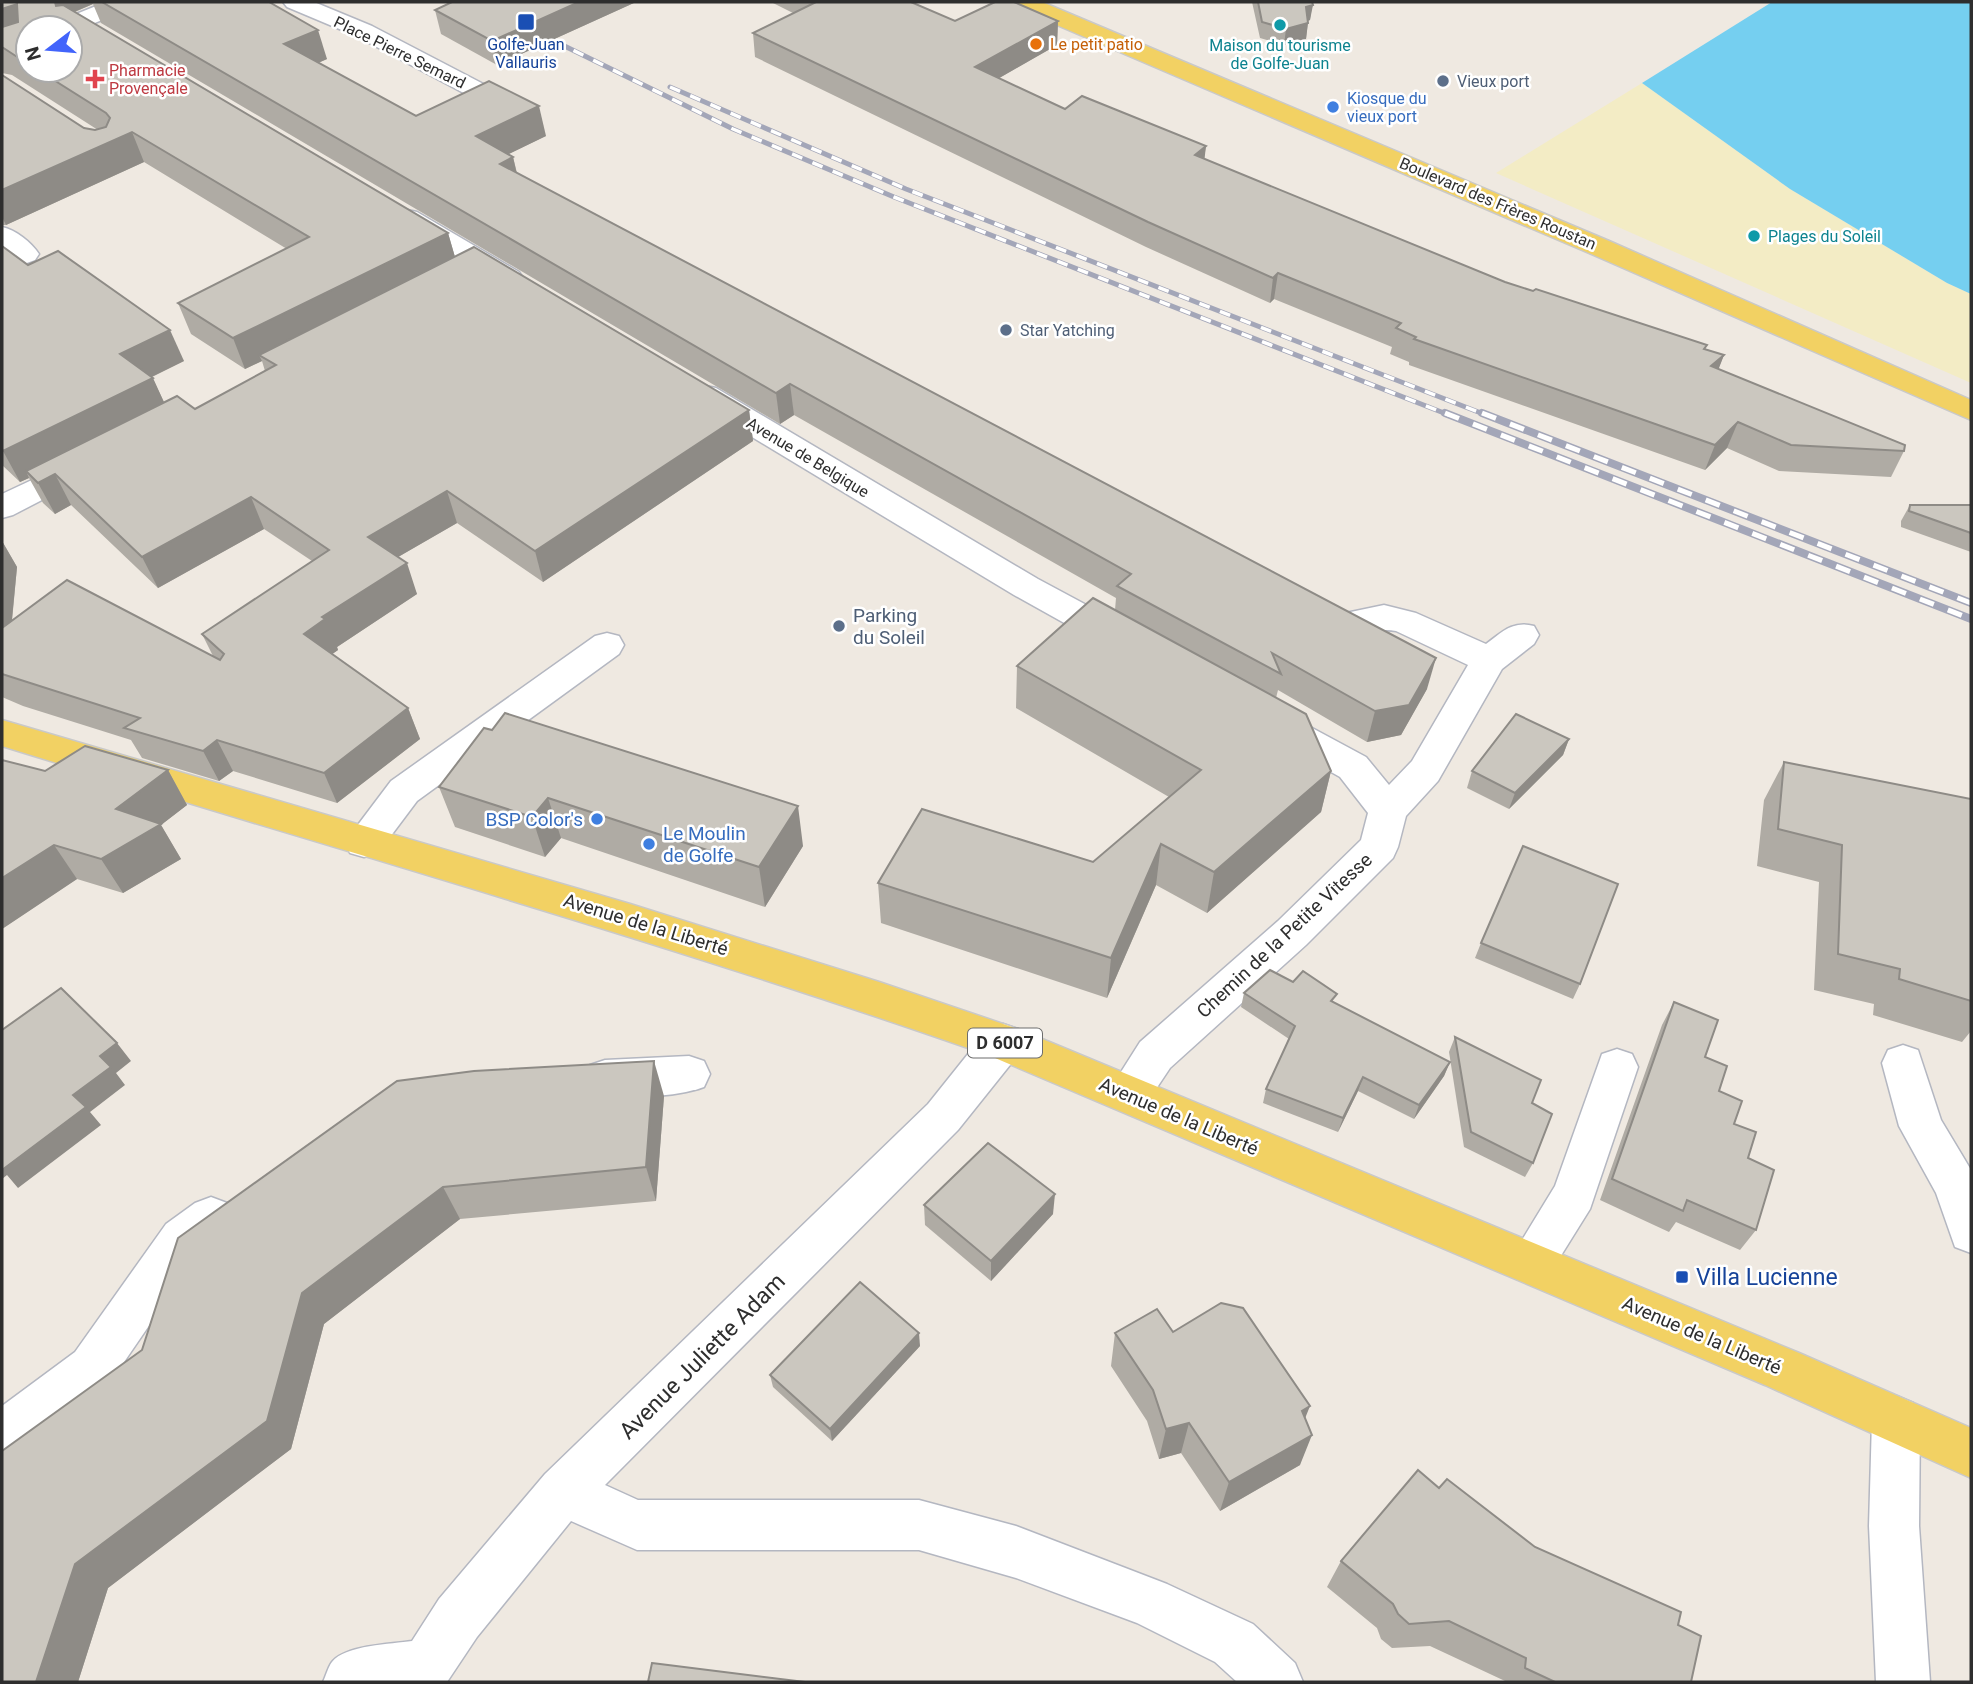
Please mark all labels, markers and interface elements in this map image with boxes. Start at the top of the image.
street label: Place Pierre Semard [331,12,469,93]
marker: Golfe-Juan Vallauris [516,12,536,32]
north arrow [14,14,84,84]
marker: Maison du tourisme de Golfe-Juan [1272,17,1288,33]
place label: Golfe-Juan Vallauris [487,35,565,72]
place label: Le petit patio [1050,35,1143,54]
marker: Le petit patio [1028,36,1044,52]
place label: Maison du tourisme de Golfe-Juan [1209,36,1351,73]
text: N [20,44,46,63]
place label: Pharmacie Provençale [109,61,188,98]
marker: Pharmacie Provençale [87,71,103,87]
place label: Vieux port [1457,72,1529,91]
marker: Vieux port [1435,73,1451,89]
place label: Kiosque du vieux port [1347,89,1427,126]
marker: Kiosque du vieux port [1325,99,1341,115]
street label: Boulevard des Frères Roustan [1397,153,1599,254]
place label: Plages du Soleil [1768,227,1881,246]
marker: Plages du Soleil [1746,228,1762,244]
place label: Star Yatching [1020,321,1115,340]
marker: Star Yatching [998,322,1014,338]
street label: Avenue de Belgique [743,413,872,501]
place label: Parking du Soleil [853,604,925,649]
marker: Parking du Soleil [831,618,847,634]
place label: BSP Color's [486,808,583,831]
marker: BSP Color's [589,811,605,827]
place label: Le Moulin de Golfe [663,822,746,867]
marker: Le Moulin de Golfe [641,836,657,852]
street label: Chemin de la Petite Vitesse [1192,848,1377,1023]
street label: Avenue de la Liberté [561,889,731,960]
road number: D 6007 [968,1028,1042,1058]
street label: Avenue de la Liberté [1096,1073,1262,1160]
place label: Villa Lucienne [1696,1264,1838,1291]
street label: Avenue Juliette Adam [614,1268,791,1445]
marker: Villa Lucienne [1674,1269,1690,1285]
street label: Avenue de la Liberté [1619,1292,1785,1379]

